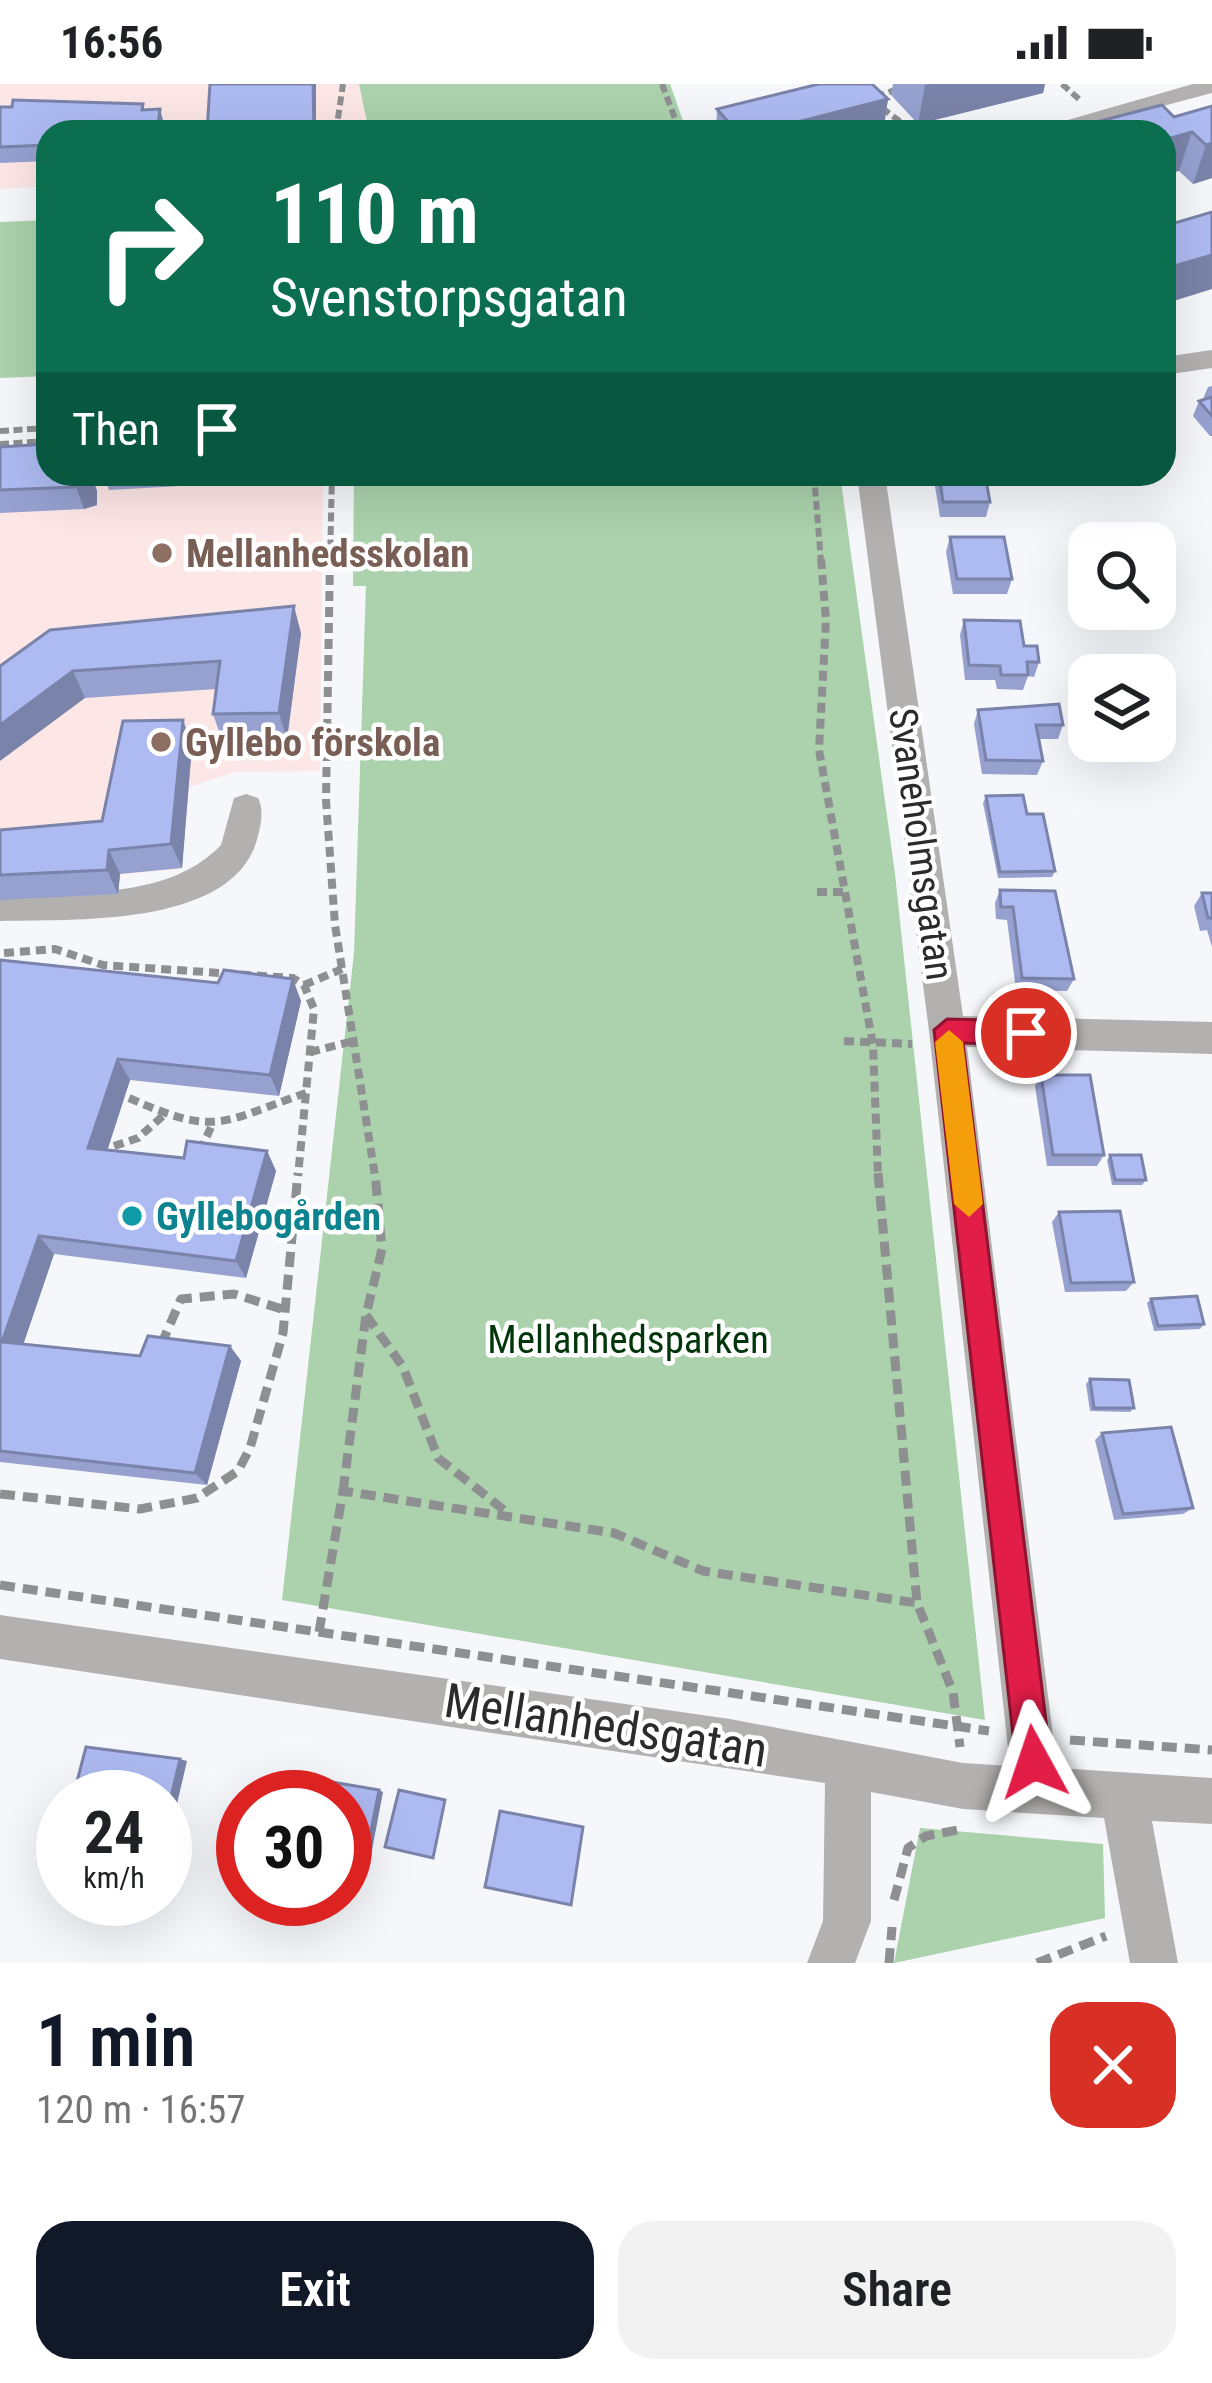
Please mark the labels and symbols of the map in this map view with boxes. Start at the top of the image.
place label: Mellanhedsskolan [186,531,470,577]
marker: Mellanhedsskolan [149,540,175,566]
street label: Svaneholmsgatan [879,705,963,983]
place label: Gyllebo förskola [185,720,440,766]
marker: Gyllebo förskola [148,729,174,755]
pin [975,982,1077,1084]
place label: Gyllebogården [156,1194,381,1240]
marker: Gyllebogården [119,1203,145,1229]
park label: Mellanhedsparken [487,1317,769,1363]
street label: Mellanhedsgatan [441,1672,771,1779]
position arrow [971,1699,1097,1825]
speed limit sign: 30 [216,1770,372,1926]

